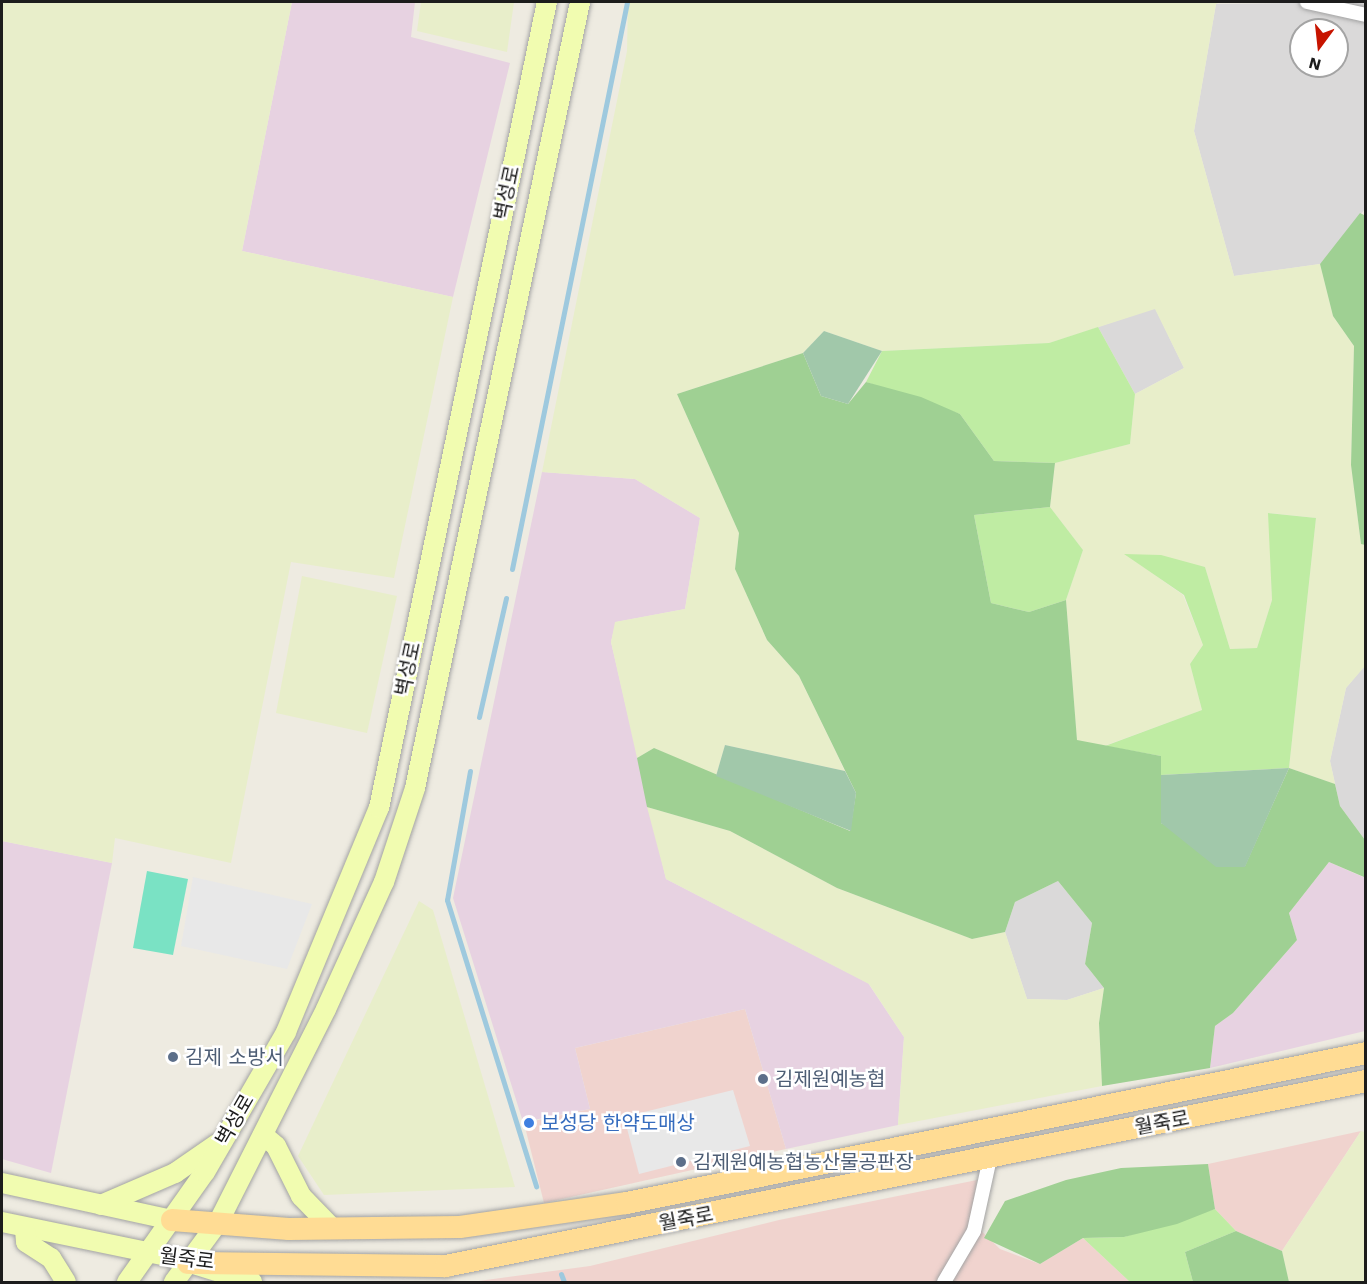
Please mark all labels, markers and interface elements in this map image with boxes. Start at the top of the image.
north arrow [1289,18,1349,78]
text: N [1307,53,1323,75]
street label: 벽성로 [490,164,524,222]
street label: 벽성로 [391,640,425,698]
place label: 김제 소방서 [185,1045,284,1069]
marker: 김제 소방서 [166,1050,180,1064]
place label: 김제원예농협 [775,1067,885,1091]
marker: 김제원예농협 [756,1072,770,1086]
street label: 벽성로 [211,1090,259,1150]
street label: 월죽로 [1133,1106,1191,1140]
place label: 보성당 한약도매상 [541,1111,695,1135]
marker: 보성당 한약도매상 [522,1116,536,1130]
place label: 김제원예농협농산물공판장 [693,1150,914,1174]
marker: 김제원예농협농산물공판장 [674,1155,688,1169]
street label: 월죽로 [657,1202,715,1236]
street label: 월죽로 [158,1244,216,1274]

